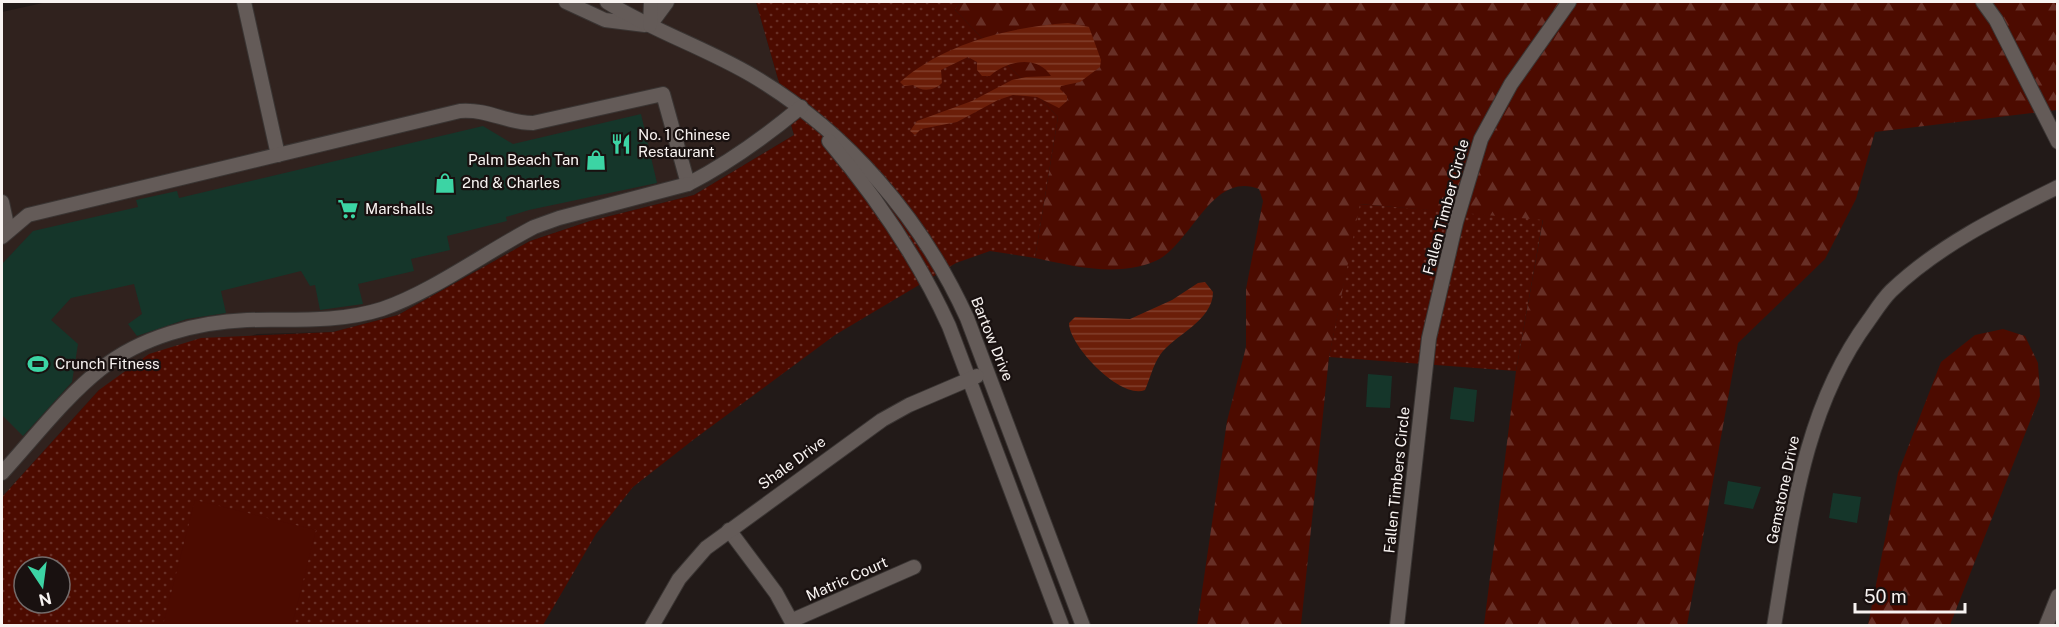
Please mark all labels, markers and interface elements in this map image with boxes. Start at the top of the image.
place label: No. 1 Chinese Restaurant [638,126,730,160]
restaurant icon: No. 1 Chinese Restaurant [609,132,633,156]
street label: Fallen Timber Circle [1419,137,1472,276]
shop icon: Palm Beach Tan [584,148,608,172]
place label: Palm Beach Tan [468,151,579,168]
shop icon: 2nd & Charles [433,171,457,195]
place label: 2nd & Charles [462,174,560,191]
supermarket icon: Marshalls [336,197,360,221]
place label: Marshalls [365,200,433,217]
street label: Bartow Drive [968,294,1017,383]
sports icon: Crunch Fitness [26,352,50,376]
place label: Crunch Fitness [55,355,160,372]
street label: Fallen Timbers Circle [1380,406,1413,554]
street label: Shale Drive [755,432,829,493]
street label: Gemstone Drive [1763,434,1802,546]
street label: Matric Court [803,553,890,604]
north arrow [12,555,72,615]
scale bar [1855,576,1964,614]
text: 50 m [1864,586,1907,607]
text: N [37,588,53,610]

